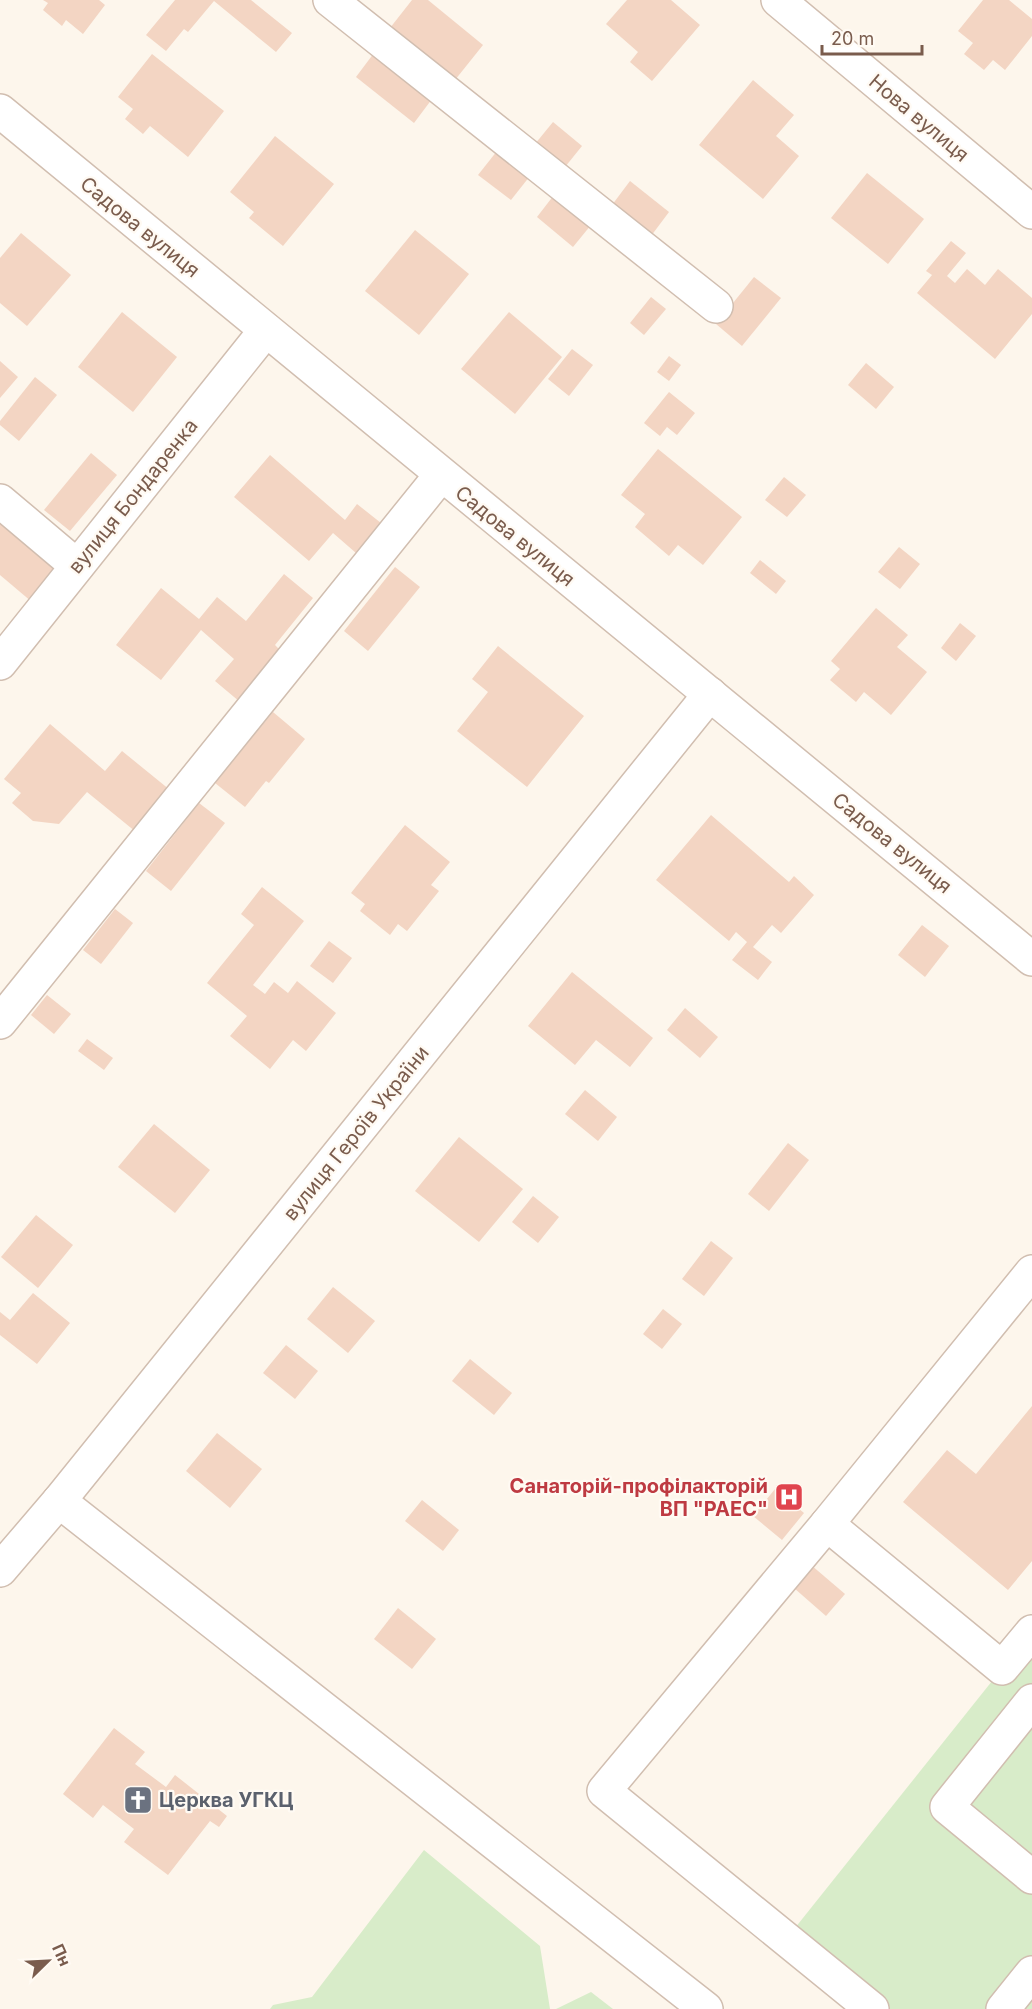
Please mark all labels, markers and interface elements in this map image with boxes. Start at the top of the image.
scale bar [822,18,922,56]
text: 20 m [831,28,874,49]
street label: Нова вулиця [864,69,974,167]
street label: Садова вулиця [76,172,204,282]
street label: вулиця Бондаренка [63,414,203,578]
street label: Садова вулиця [451,481,579,591]
street label: Садова вулиця [828,788,956,898]
street label: вулиця Героїв України [278,1041,434,1225]
place label: Санаторій-профілакторій ВП "РАЕС" [510,1474,768,1521]
hospital icon: Санаторій-профілакторій ВП "РАЕС" [773,1481,805,1513]
church icon: Церква УГКЦ [122,1784,154,1816]
place label: Церква УГКЦ [159,1788,294,1812]
north arrow [18,1931,78,1991]
text: Пн [48,1941,75,1969]

